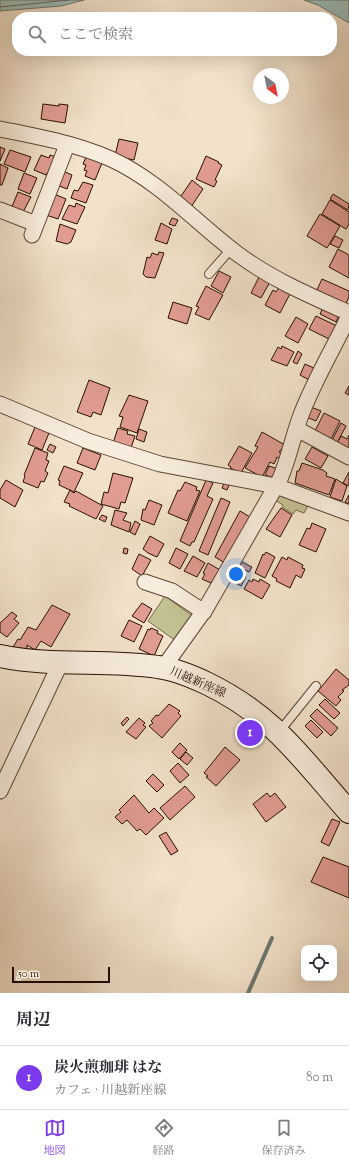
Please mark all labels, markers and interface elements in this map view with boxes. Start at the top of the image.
search box [12,12,337,56]
icon: search [26,23,48,45]
text: ここで検索 [58,25,133,46]
north arrow [253,68,289,104]
your location [226,564,246,584]
street label: 川越新座線 [166,663,229,703]
pin: 1 [237,718,263,748]
map controls [301,945,337,981]
button: locate [301,945,337,981]
scale bar [12,965,110,984]
text: 50 m [18,966,39,982]
text: 周辺 [16,1009,50,1033]
text: 炭火煎珈琲 はな [54,1058,162,1079]
text: 1 [27,1069,31,1087]
text: 80 m [306,1069,333,1087]
text: カフェ · 川越新座線 [54,1082,166,1100]
tab: 地図 [44,1117,66,1159]
tab: 経路 [153,1117,175,1159]
tab: 保存済み [262,1117,306,1159]

